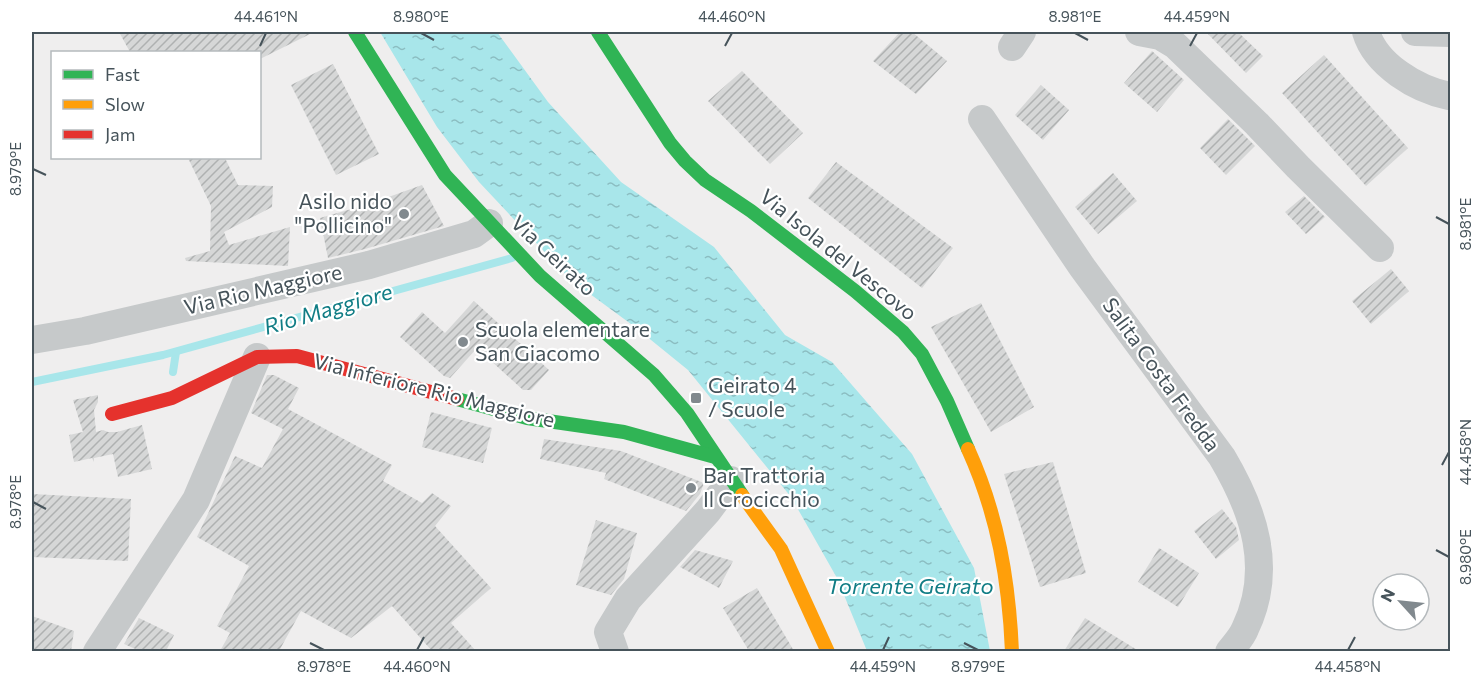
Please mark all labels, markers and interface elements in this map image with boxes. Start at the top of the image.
text: 44.461°N [234,7,298,25]
text: 8.980°E [393,7,449,25]
text: 44.460°N [698,7,766,25]
text: 8.981°E [1049,7,1102,25]
text: 44.459°N [1164,7,1230,25]
legend [51,51,261,159]
text: Fast [105,63,140,85]
text: Slow [105,93,145,115]
text: Jam [105,123,135,145]
text: 8.979°E [6,142,24,196]
street label: Via Isola del Vescovo [755,183,922,325]
place label: Asilo nido "Pollicino" [295,188,392,237]
text: 8.981°E [1456,197,1474,250]
marker: Asilo nido "Pollicino" [397,207,411,221]
street label: Via Geirato [506,209,602,300]
street label: Via Rio Maggiore [181,260,345,320]
water label: Rio Maggiore [261,278,395,340]
street label: Salita Costa Fredda [1098,293,1226,456]
place label: Scuola elementare San Giacomo [475,316,650,365]
marker: Scuola elementare San Giacomo [456,335,470,349]
street label: Via Inferiore Rio Maggiore [311,347,558,432]
place label: Geirato 4 / Scuole [708,372,797,421]
marker: Geirato 4 / Scuole [689,391,703,405]
text: 44.458°N [1456,419,1474,485]
place label: Bar Trattoria Il Crocicchio [703,462,825,511]
text: 8.978°E [6,475,24,529]
marker: Bar Trattoria Il Crocicchio [684,481,698,495]
text: 8.980°E [1456,529,1474,585]
water label: Torrente Geirato [826,572,994,599]
north arrow [1371,572,1431,632]
text: N [1376,585,1398,605]
text: 8.978°E [297,657,351,675]
text: 44.460°N [383,657,451,675]
text: 44.459°N [850,657,916,675]
text: 8.979°E [951,657,1005,675]
text: 44.458°N [1315,657,1381,675]

